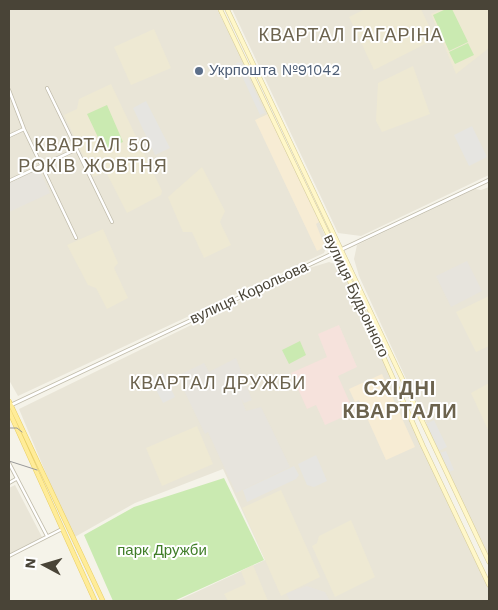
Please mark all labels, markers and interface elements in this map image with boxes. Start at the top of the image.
district label: КВАРТАЛ ГАГАРІНА [257,25,445,47]
place label: Укрпошта №91042 [209,62,340,80]
marker: Укрпошта №91042 [193,65,205,77]
district label: КВАРТАЛ 50 РОКІВ ЖОВТНЯ [17,135,169,178]
street label: вулиця Будьонного [320,232,392,360]
street label: вулиця Корольова [187,258,311,328]
district label: КВАРТАЛ ДРУЖБИ [128,373,308,395]
district label: СХІДНІ КВАРТАЛИ [341,377,459,424]
north arrow [20,540,70,590]
park label: парк Дружби [117,542,207,560]
text: N [22,557,39,569]

